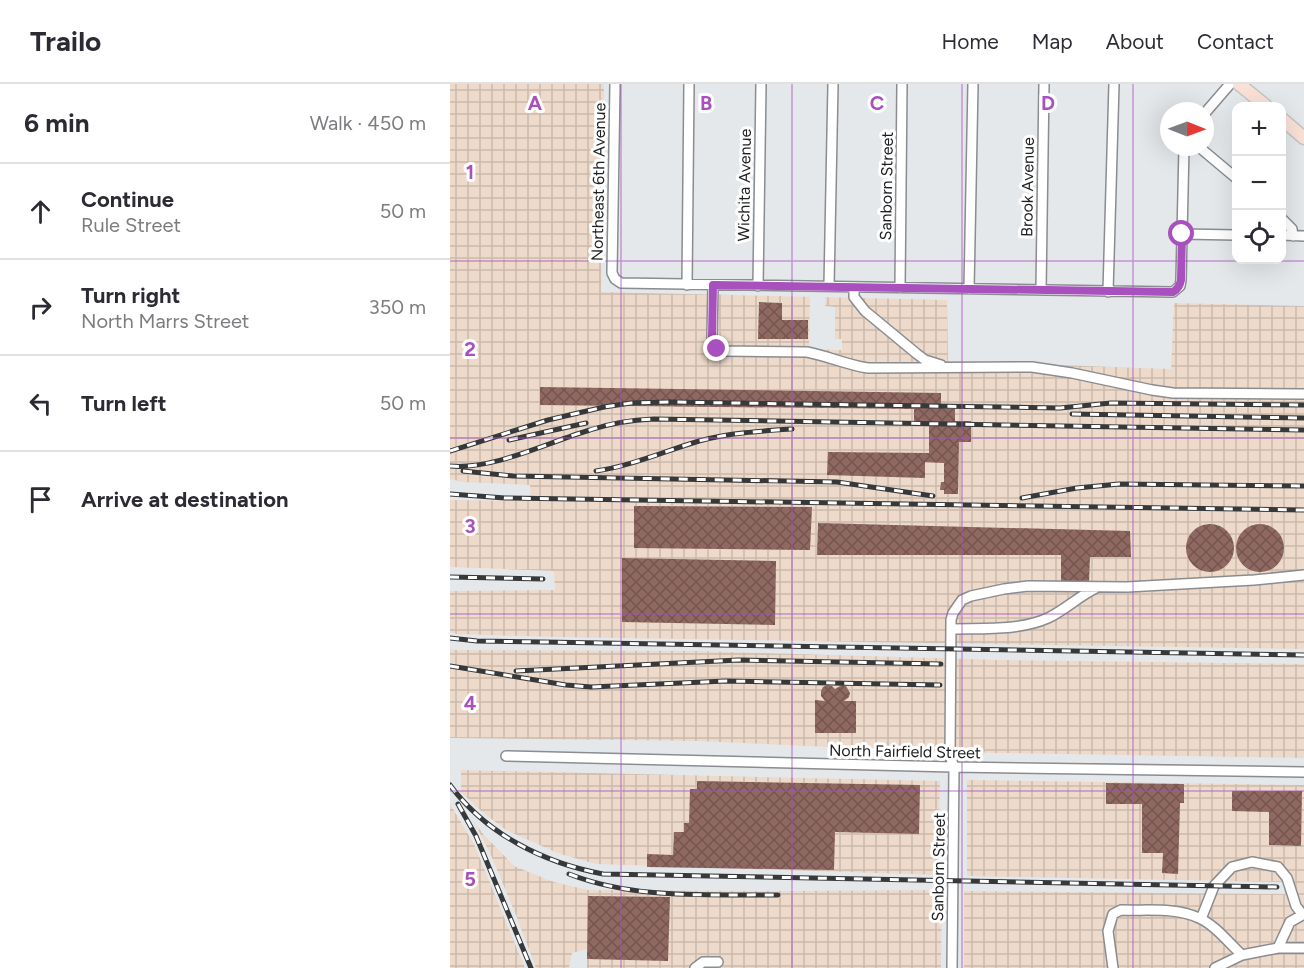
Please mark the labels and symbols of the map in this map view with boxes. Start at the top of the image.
text: A [528,91,543,115]
text: B [700,91,712,115]
text: C [870,91,884,115]
text: D [1041,91,1055,115]
street label: Northeast 6th Avenue [588,102,609,261]
north arrow [1160,102,1214,156]
street label: Wichita Avenue [734,128,755,241]
street label: Sanborn Street [876,132,897,240]
street label: Brook Avenue [1017,137,1038,237]
text: 1 [466,160,474,184]
route start [1168,220,1194,246]
route end [703,335,729,361]
text: 2 [464,337,476,361]
text: 3 [464,514,476,538]
text: 4 [464,691,477,715]
street label: North Fairfield Street [829,741,981,762]
street label: Sanborn Street [928,813,949,921]
text: 5 [464,867,476,891]

